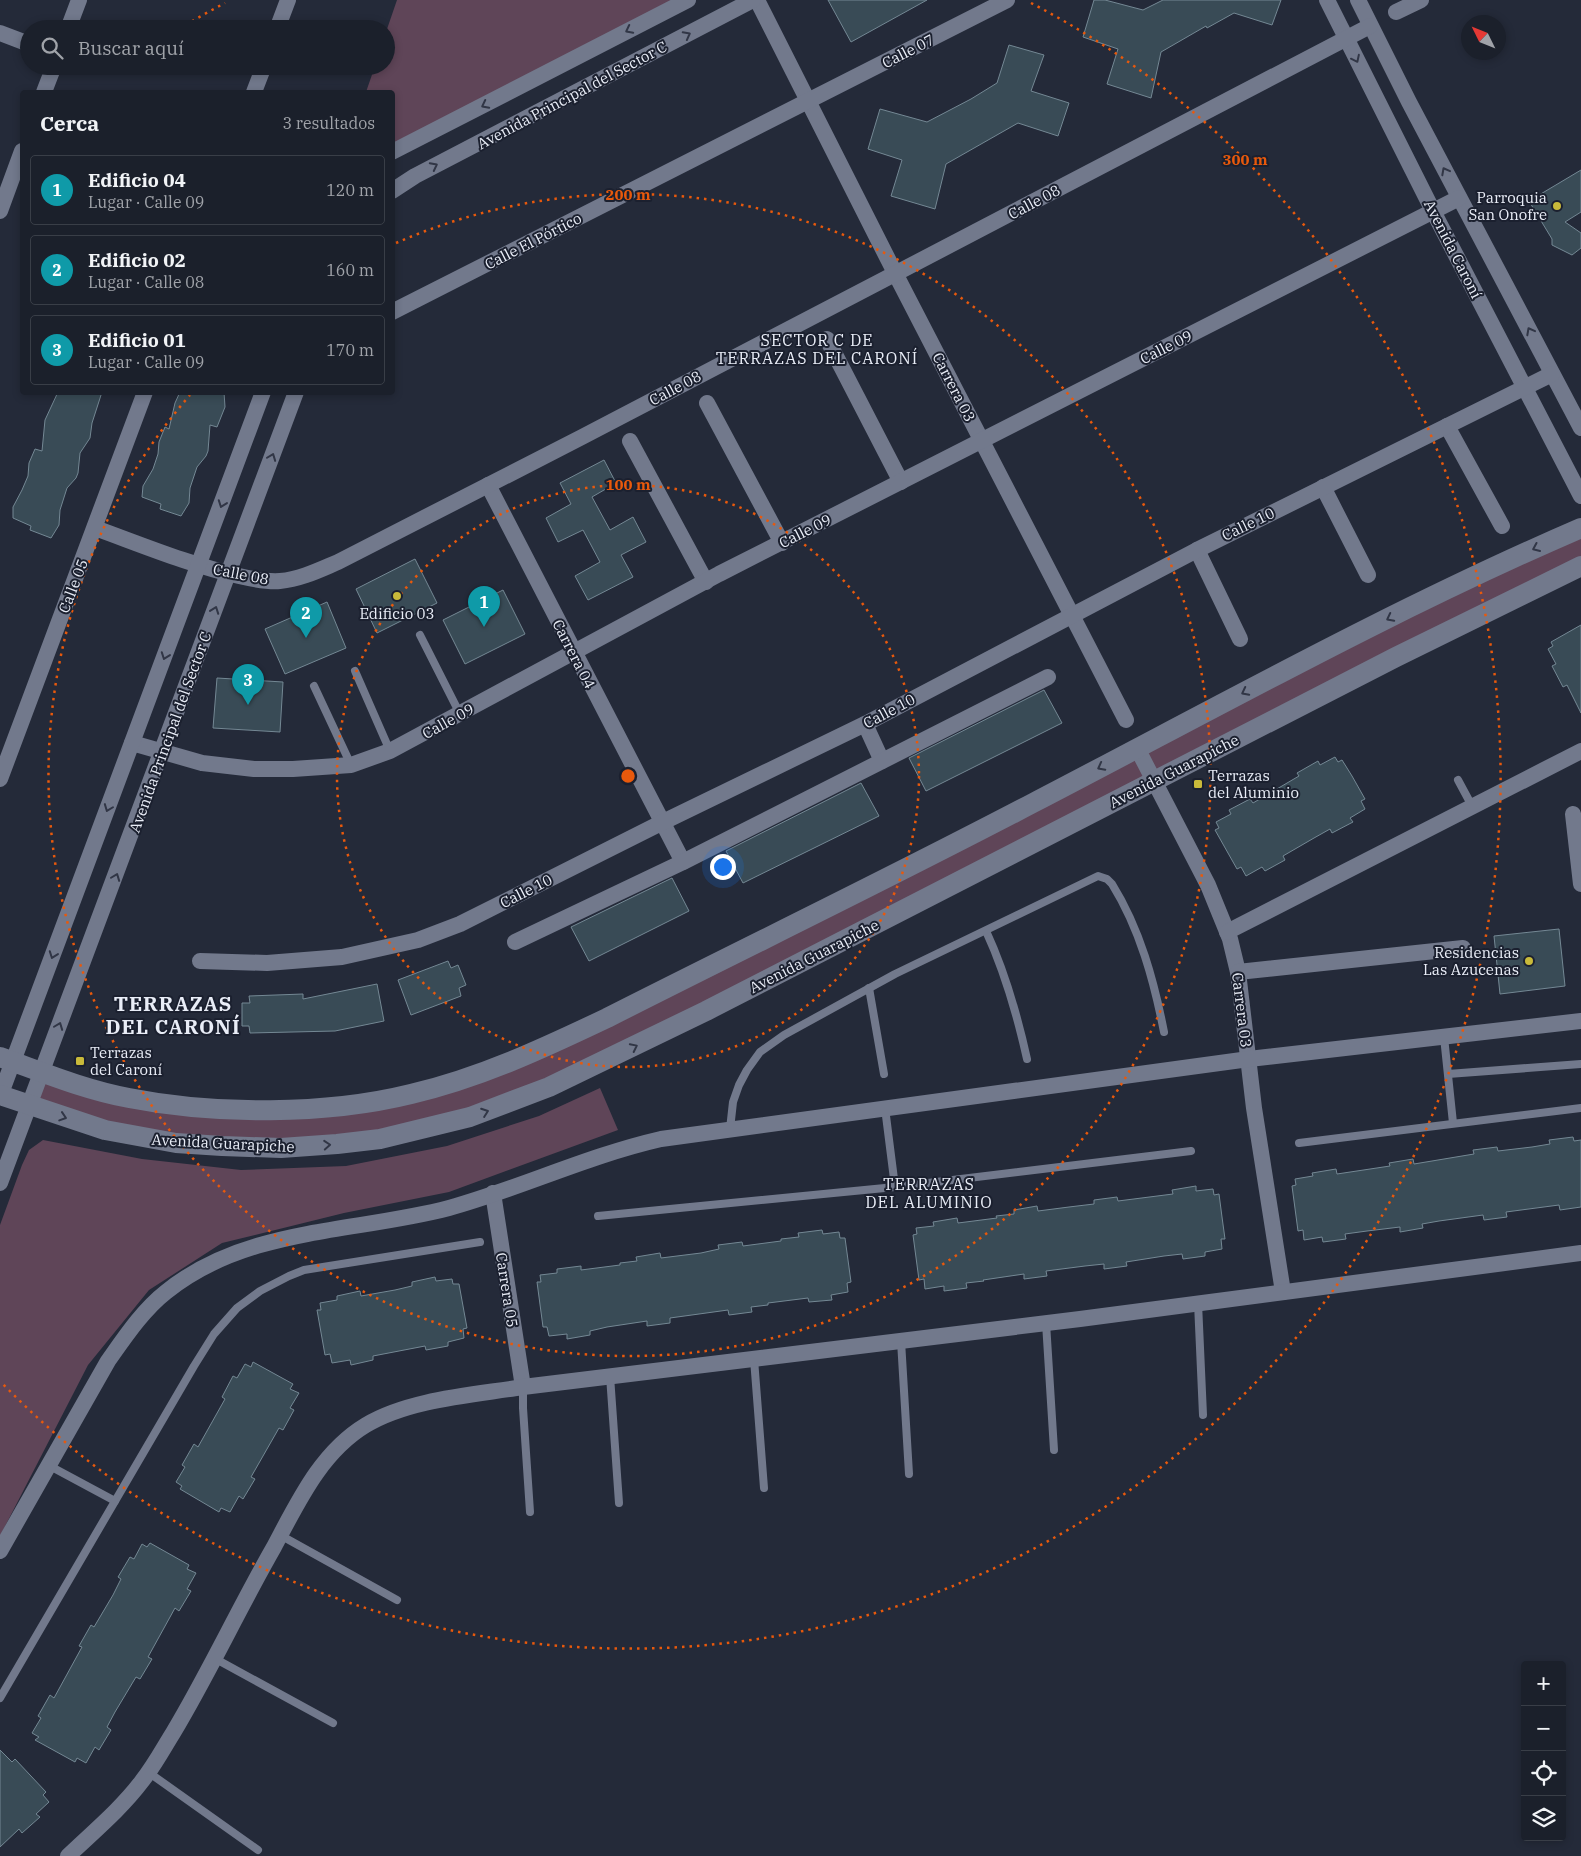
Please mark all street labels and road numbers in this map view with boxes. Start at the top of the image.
street label: Calle 07 [879,30,937,72]
street label: Avenida Principal del Sector C [474,37,670,153]
street label: Calle 08 [1005,180,1063,224]
street label: Avenida Caroní [1420,197,1486,302]
street label: Calle El Pórtico [481,208,585,274]
street label: Calle 09 [1137,326,1195,368]
street label: Carrera 03 [928,349,980,425]
street label: Calle 08 [646,366,704,410]
street label: Calle 10 [1219,503,1277,545]
street label: Calle 09 [776,510,834,552]
street label: Calle 05 [54,556,92,616]
street label: Calle 08 [212,559,270,589]
street label: Carrera 04 [548,616,600,692]
street label: Avenida Principal del Sector C [125,629,215,835]
street label: Calle 10 [860,689,918,733]
street label: Calle 09 [419,699,477,743]
street label: Avenida Guarapiche [1106,730,1242,812]
street label: Calle 10 [497,870,555,912]
street label: Avenida Guarapiche [746,915,882,997]
street label: Carrera 03 [1228,971,1256,1049]
street label: Avenida Guarapiche [151,1130,295,1156]
street label: Carrera 05 [492,1251,522,1329]

